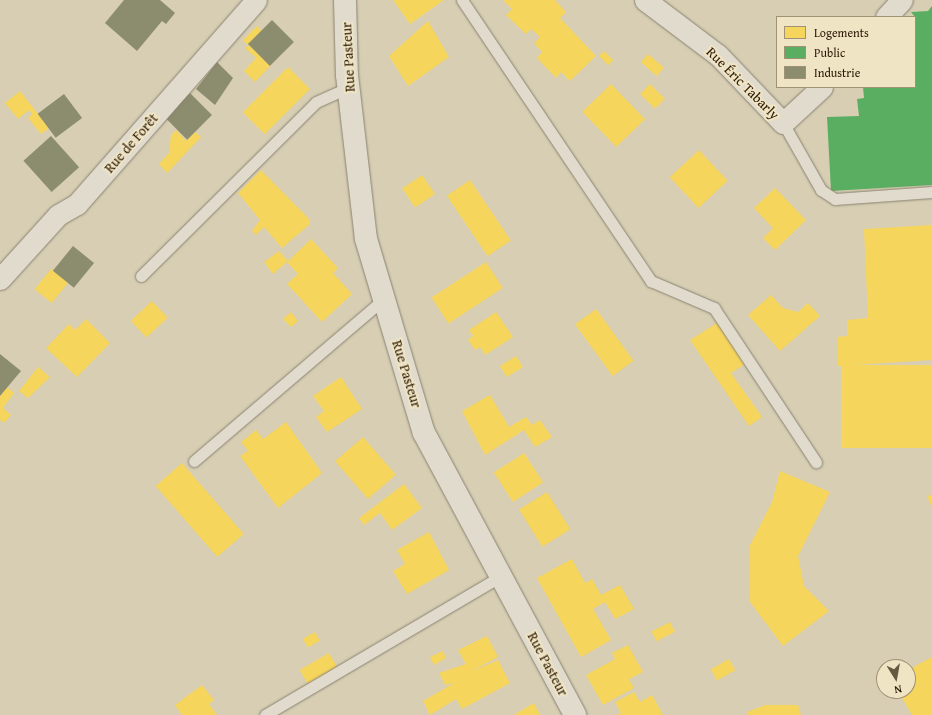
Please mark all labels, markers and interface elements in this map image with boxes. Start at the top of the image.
legend [776,16,916,88]
street label: Rue Pasteur [338,22,358,92]
text: Logements [814,24,869,41]
street label: Rue Éric Tabarly [703,43,783,123]
text: Public [814,44,845,61]
text: Industrie [814,64,860,81]
street label: Rue de Forêt [101,110,161,176]
street label: Rue Pasteur [389,338,425,410]
street label: Rue Pasteur [524,629,572,699]
north arrow [876,659,916,699]
text: N [893,681,903,698]

